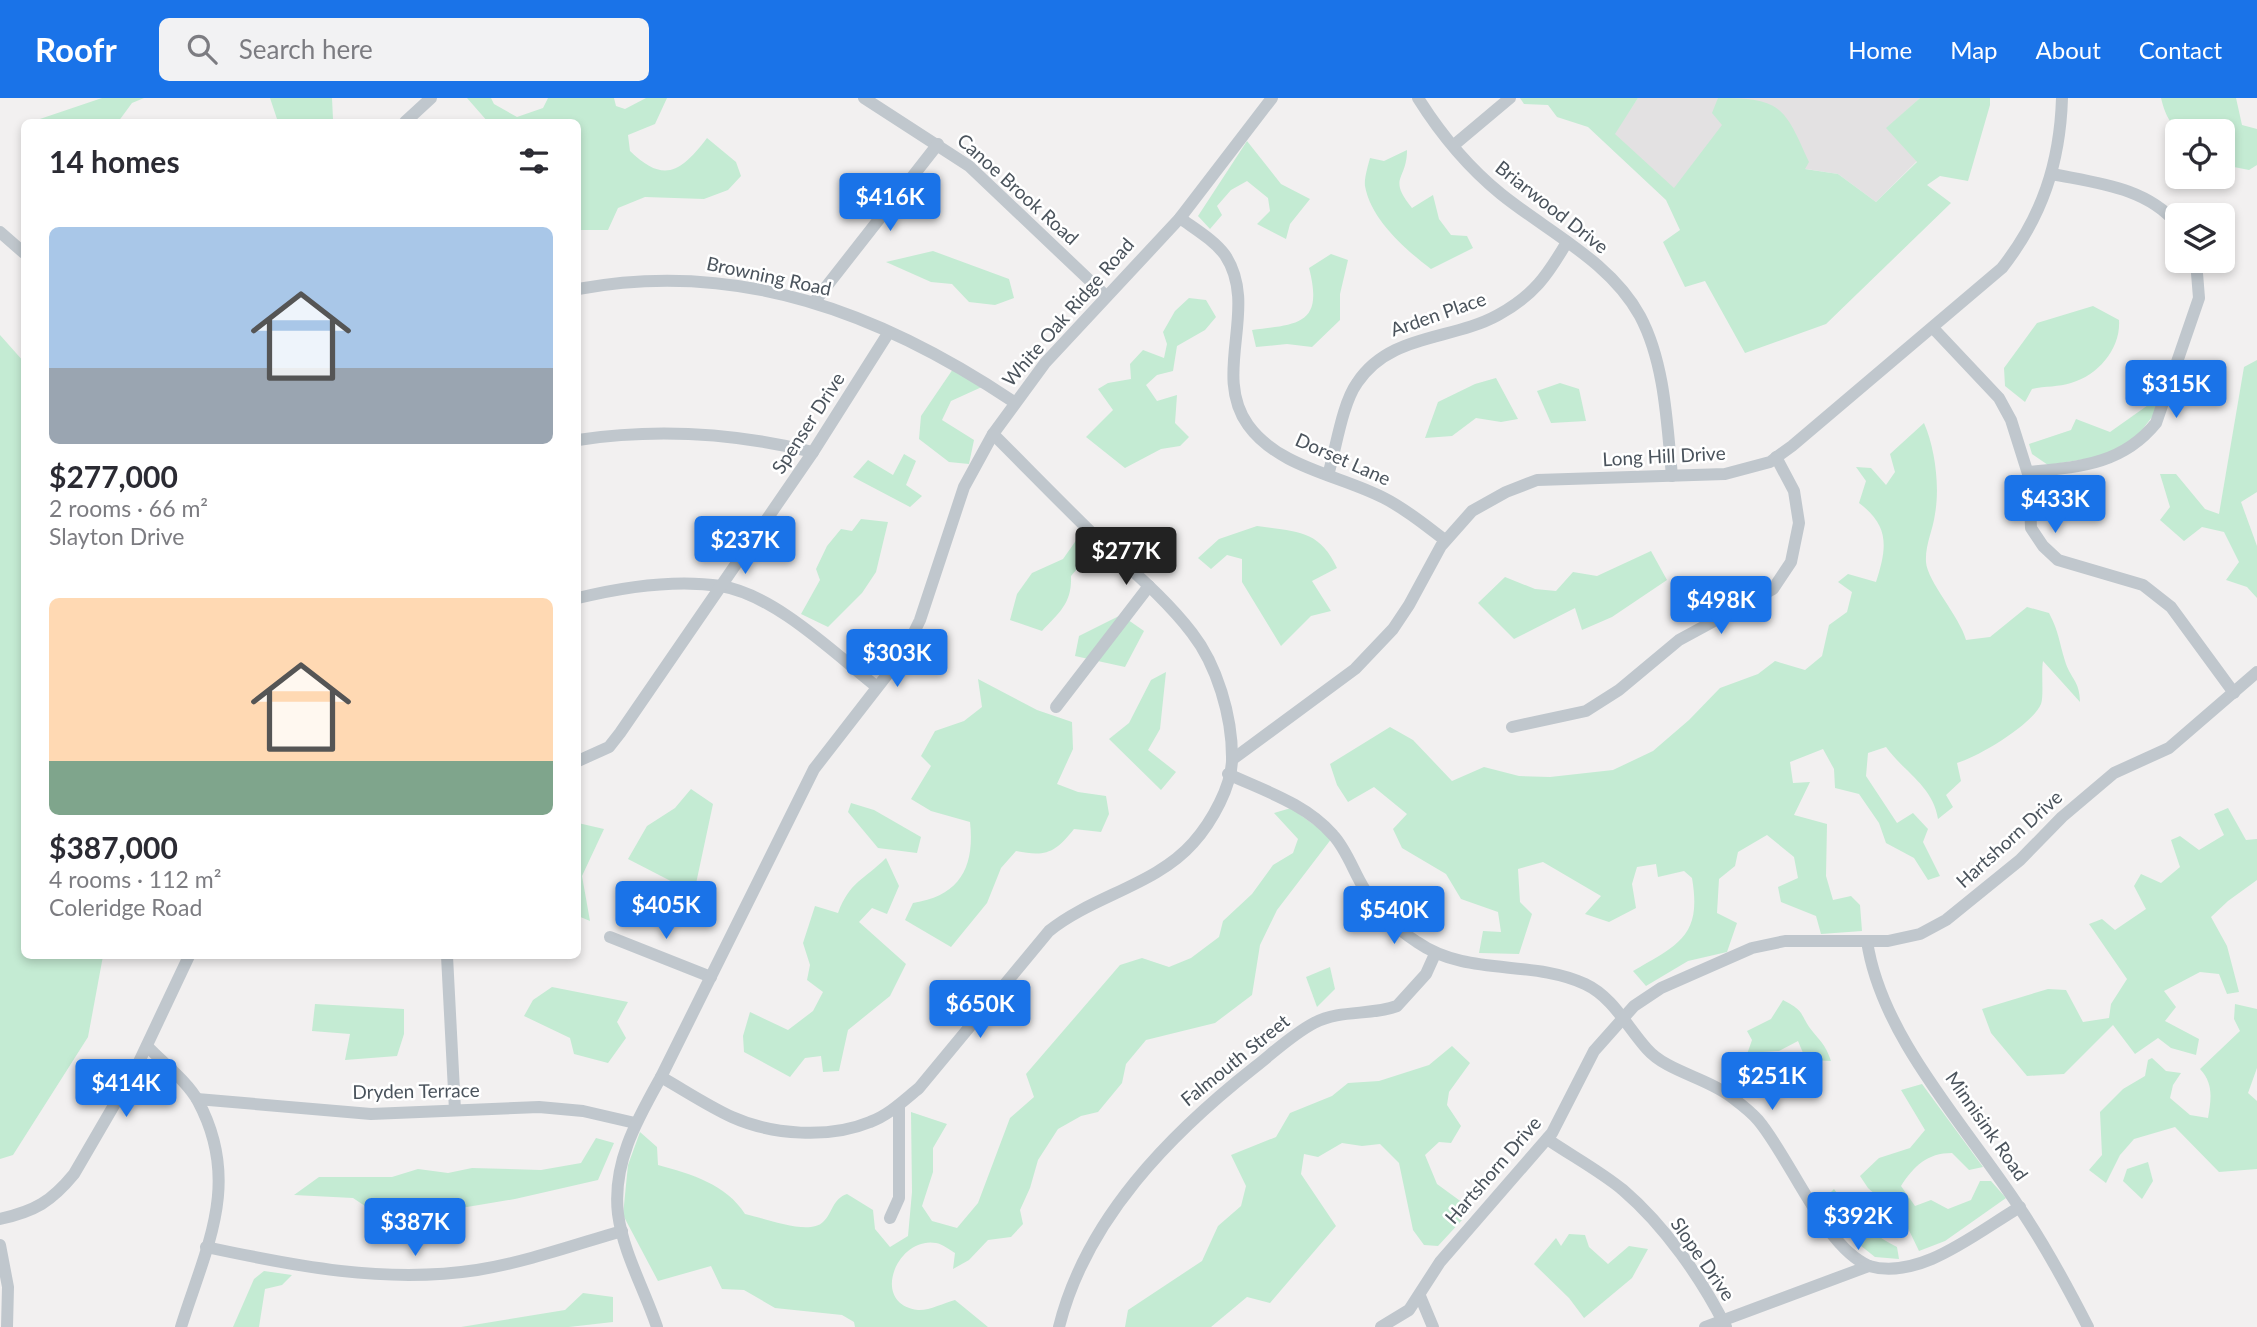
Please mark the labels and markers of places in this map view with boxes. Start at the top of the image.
pin: $416K [841,174,939,233]
pin: $315K [2127,360,2225,420]
pin: $433K [2006,476,2104,535]
pin: $237K [696,517,794,576]
pin: $277K [1077,528,1175,587]
pin: $498K [1672,576,1770,636]
pin: $303K [848,630,946,689]
pin: $405K [617,882,715,941]
pin: $540K [1345,886,1443,946]
pin: $650K [931,981,1029,1040]
pin: $251K [1723,1052,1821,1112]
pin: $414K [77,1060,175,1119]
pin: $392K [1809,1192,1907,1252]
pin: $387K [366,1198,464,1258]

